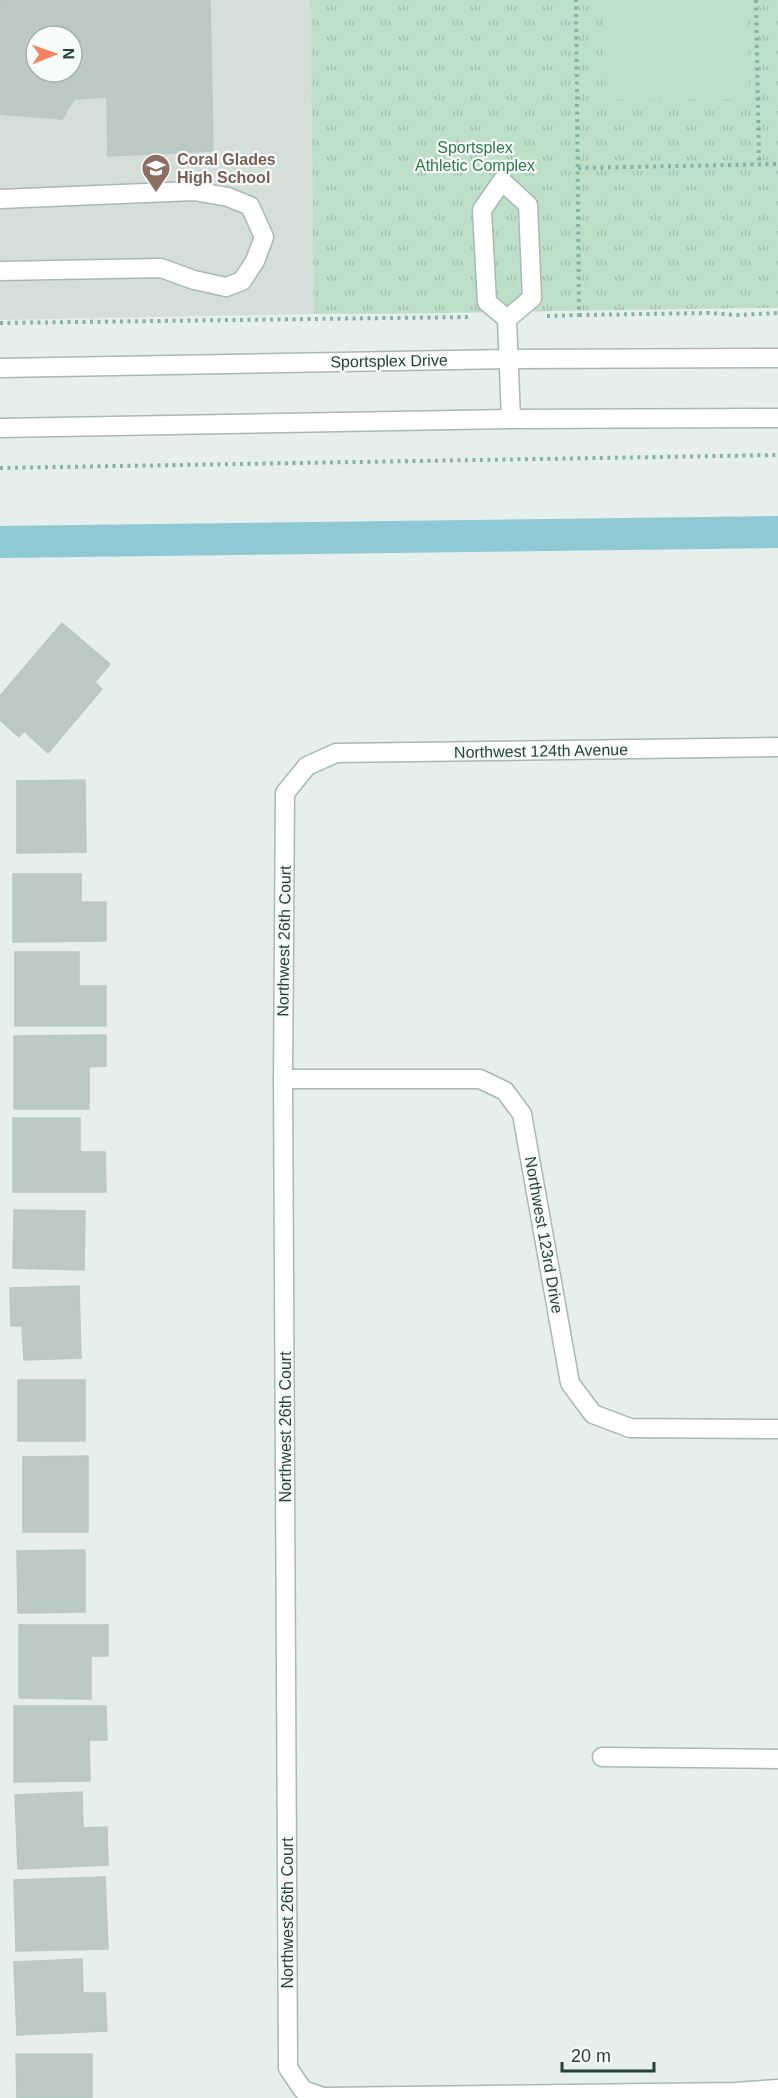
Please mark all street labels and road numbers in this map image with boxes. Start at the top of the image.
street label: Sportsplex Drive [330,351,448,371]
street label: Northwest 124th Avenue [454,741,628,761]
street label: Northwest 26th Court [274,865,294,1017]
street label: Northwest 123rd Drive [522,1155,566,1315]
street label: Northwest 26th Court [277,1351,294,1503]
street label: Northwest 26th Court [279,1837,296,1989]

